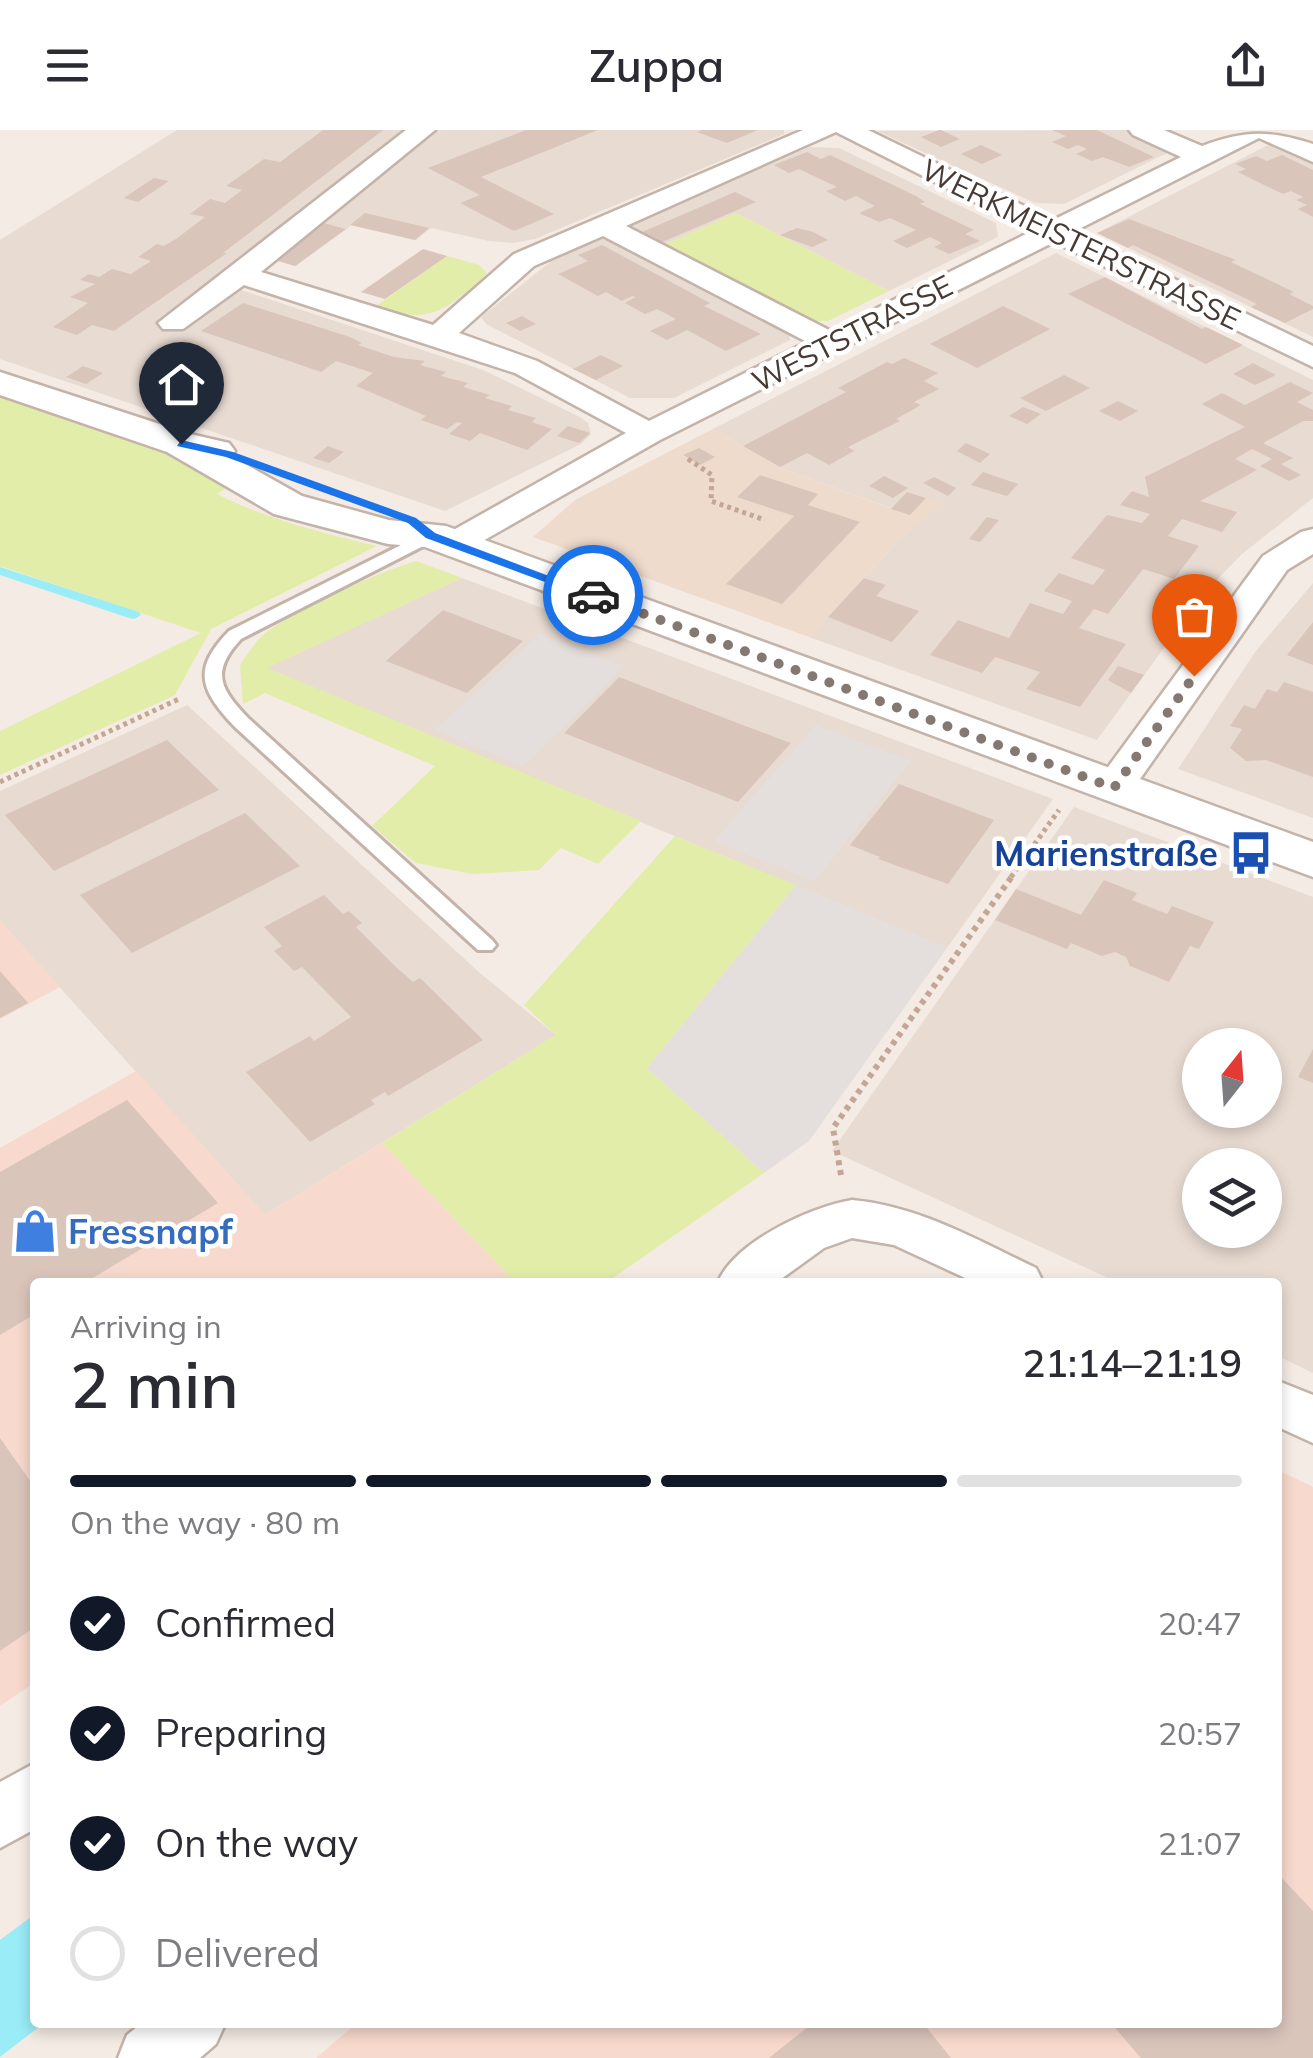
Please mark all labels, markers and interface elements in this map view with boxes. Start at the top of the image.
text: Zuppa [589,37,724,93]
icon: menu [40,38,95,93]
icon: share [1218,38,1273,93]
street label: WERKMEISTERSTRASSE [915,150,1247,338]
street label: WESTSTRASSE [745,266,959,400]
pin [139,342,224,445]
icon: home [154,357,209,412]
courier [543,545,643,645]
icon: car [566,568,621,623]
pin [1152,574,1237,677]
icon: bag [1167,589,1222,644]
bus stop icon: Marienstraße [1227,829,1275,877]
place label: Marienstraße [994,831,1218,875]
north arrow [1182,1028,1282,1128]
map controls [1182,1028,1282,1248]
button: layers [1182,1148,1282,1248]
shop icon: Fressnapf [11,1207,59,1255]
place label: Fressnapf [68,1209,234,1253]
text: Arriving in [70,1306,222,1346]
text: 21:14–21:19 [1022,1339,1242,1387]
text: 2 min [70,1343,239,1424]
text: On the way · 80 m [70,1502,340,1542]
icon: check [70,1596,125,1651]
text: Confirmed [155,1599,336,1647]
text: 20:47 [1158,1603,1242,1643]
icon: check [70,1706,125,1761]
text: Preparing [155,1709,327,1757]
text: 20:57 [1158,1713,1242,1753]
icon: check [70,1816,125,1871]
text: On the way [155,1819,358,1867]
text: 21:07 [1158,1823,1242,1863]
text: Delivered [155,1929,320,1977]

